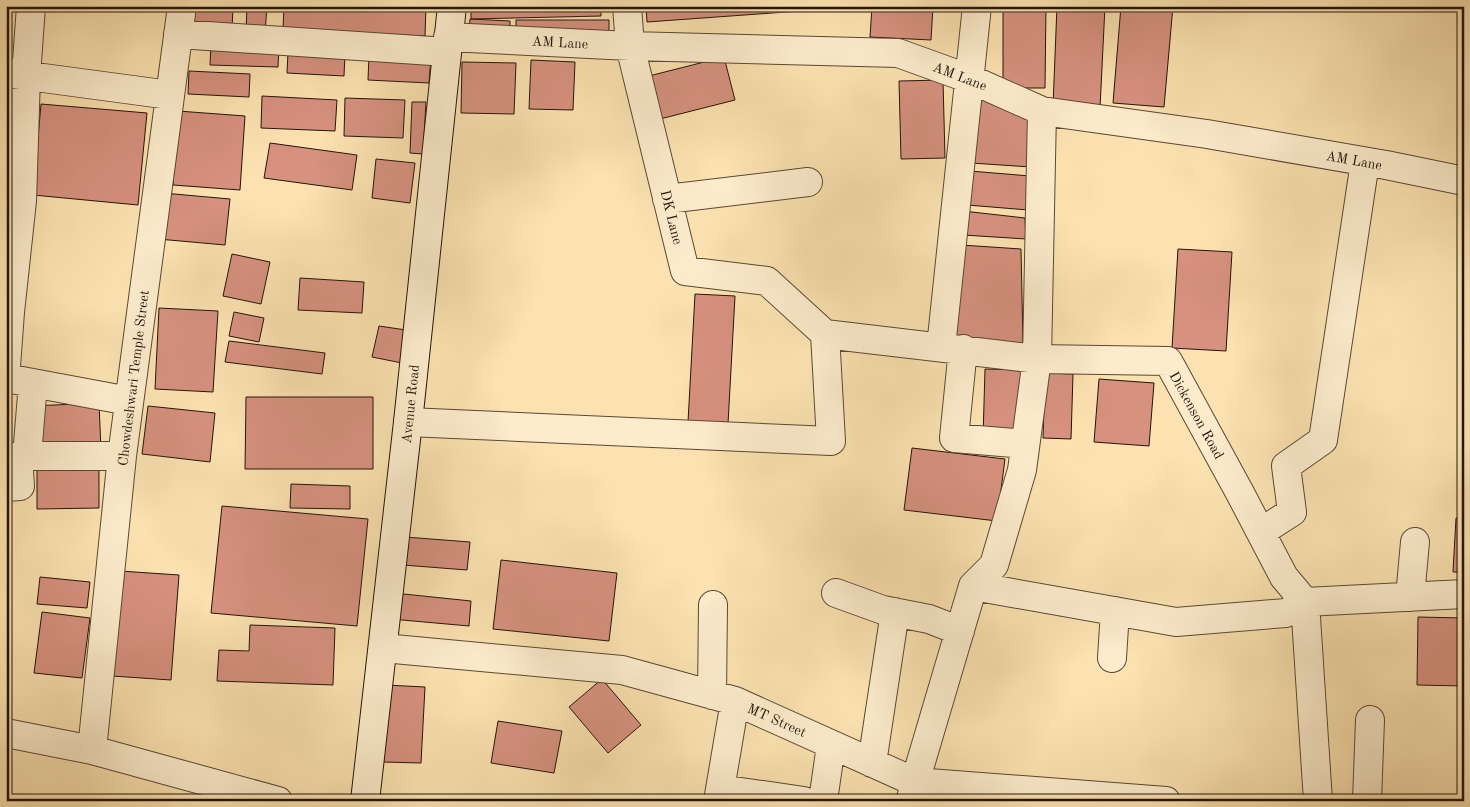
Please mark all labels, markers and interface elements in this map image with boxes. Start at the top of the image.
street label: AM Lane [531,35,589,51]
street label: AM Lane [931,60,989,94]
street label: AM Lane [1325,149,1383,173]
street label: DK Lane [657,189,685,246]
street label: Chowdeshwari Temple Street [116,289,152,467]
street label: Avenue Road [400,364,422,444]
street label: Dickenson Road [1166,369,1226,462]
street label: MT Street [745,702,808,740]

